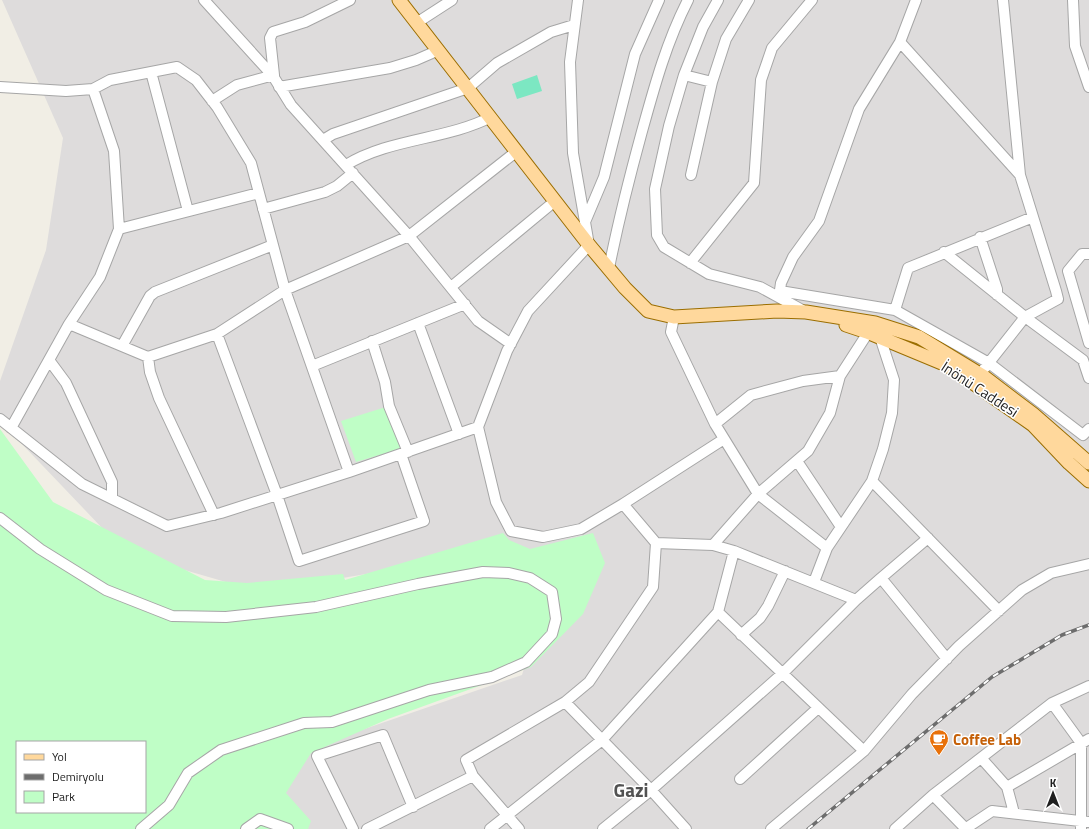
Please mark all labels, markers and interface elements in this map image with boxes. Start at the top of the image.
street label: İnönü Caddesi [937,355,1023,423]
cafe icon: Coffee Lab [928,728,950,756]
place label: Coffee Lab [953,728,1021,751]
legend [16,741,146,813]
text: Yol [52,747,67,766]
text: Demiryolu [52,767,104,786]
north arrow [1033,773,1073,813]
district label: Gazi [614,775,648,804]
text: K [1050,775,1057,791]
text: Park [52,787,75,806]

